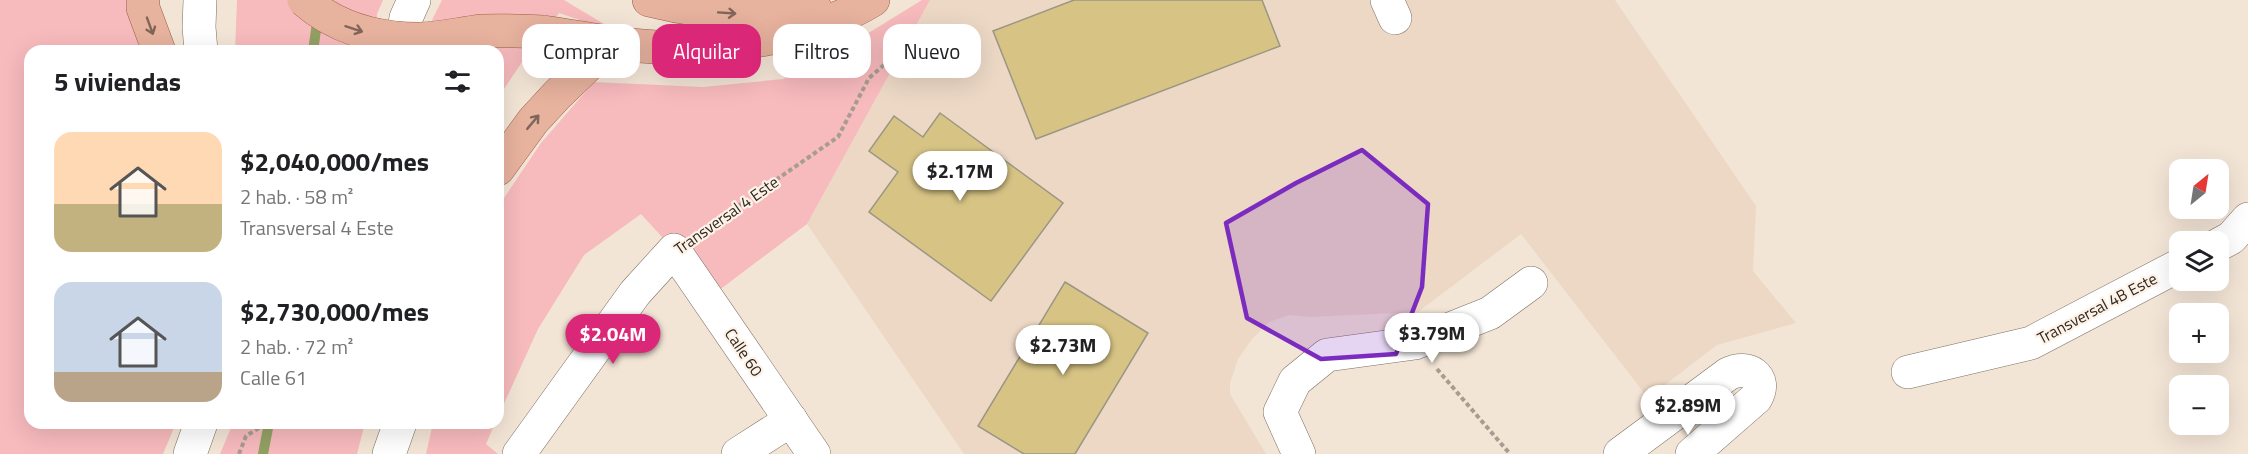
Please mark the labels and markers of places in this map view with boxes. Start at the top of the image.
pin: $2.17M [911,151,1009,202]
pin: $3.79M [1383,313,1481,364]
pin: $2.04M [564,314,662,365]
pin: $2.73M [1014,325,1112,376]
pin: $2.89M [1639,385,1737,436]

